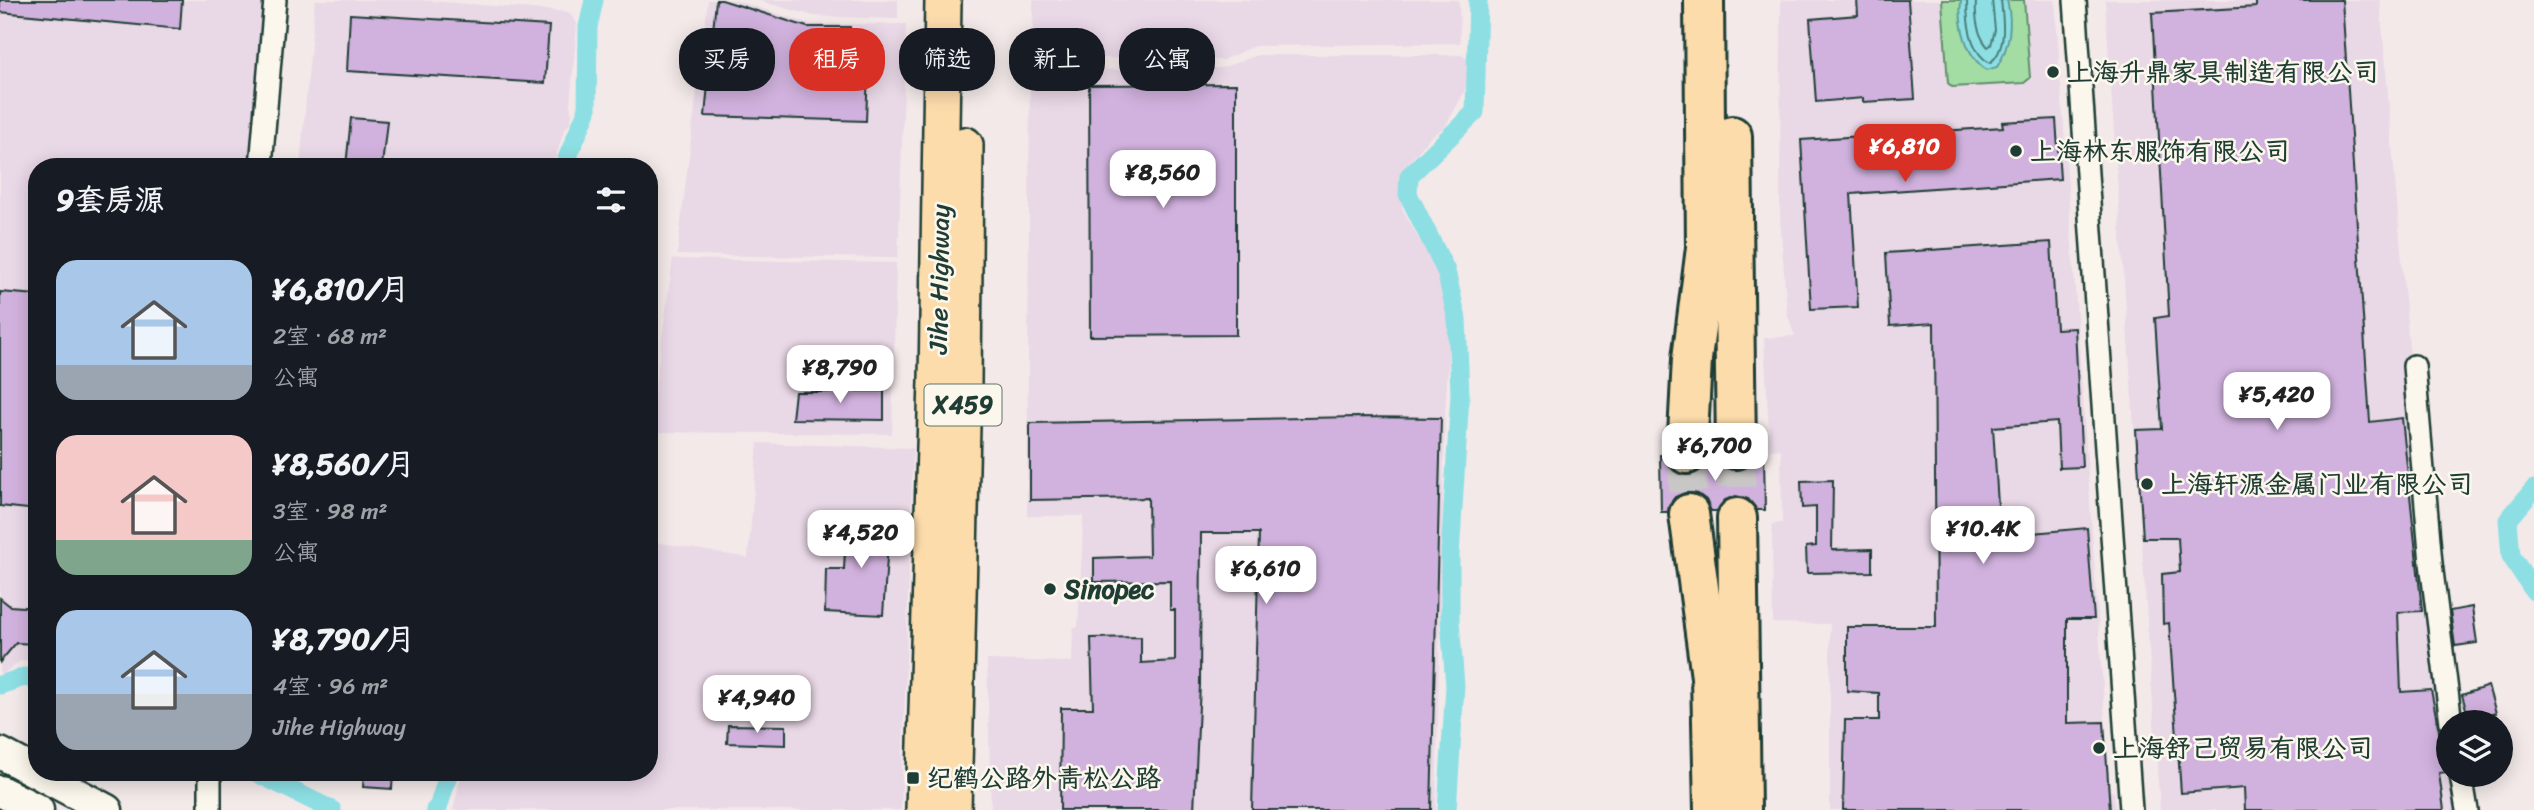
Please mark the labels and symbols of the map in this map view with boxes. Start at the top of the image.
place label: 上海升鼎家具制造有限公司 [2067,49,2379,95]
marker: 上海升鼎家具制造有限公司 [2045,64,2061,80]
pin: ¥6,810 [1848,124,1962,184]
place label: 上海林东服饰有限公司 [2030,128,2290,174]
marker: 上海林东服饰有限公司 [2008,143,2024,159]
pin: ¥8,560 [1106,150,1220,210]
street label: Jihe Highway [915,203,963,355]
pin: ¥8,790 [783,346,897,405]
pin: ¥5,420 [2220,372,2334,432]
road number: X459 [925,384,1002,426]
pin: ¥6,700 [1658,424,1772,483]
place label: 上海轩源金属门业有限公司 [2161,461,2473,507]
marker: 上海轩源金属门业有限公司 [2139,476,2155,492]
pin: ¥10.4K [1926,506,2040,566]
pin: ¥4,520 [804,510,918,570]
pin: ¥6,610 [1209,546,1323,606]
place label: Sinopec [1063,566,1155,612]
marker: Sinopec [1042,581,1058,597]
pin: ¥4,940 [700,676,814,735]
place label: 上海舒己贸易有限公司 [2113,725,2373,771]
marker: 上海舒己贸易有限公司 [2091,740,2107,756]
place label: 纪鹤公路外青松公路 [927,755,1161,801]
marker: 纪鹤公路外青松公路 [905,770,921,786]

